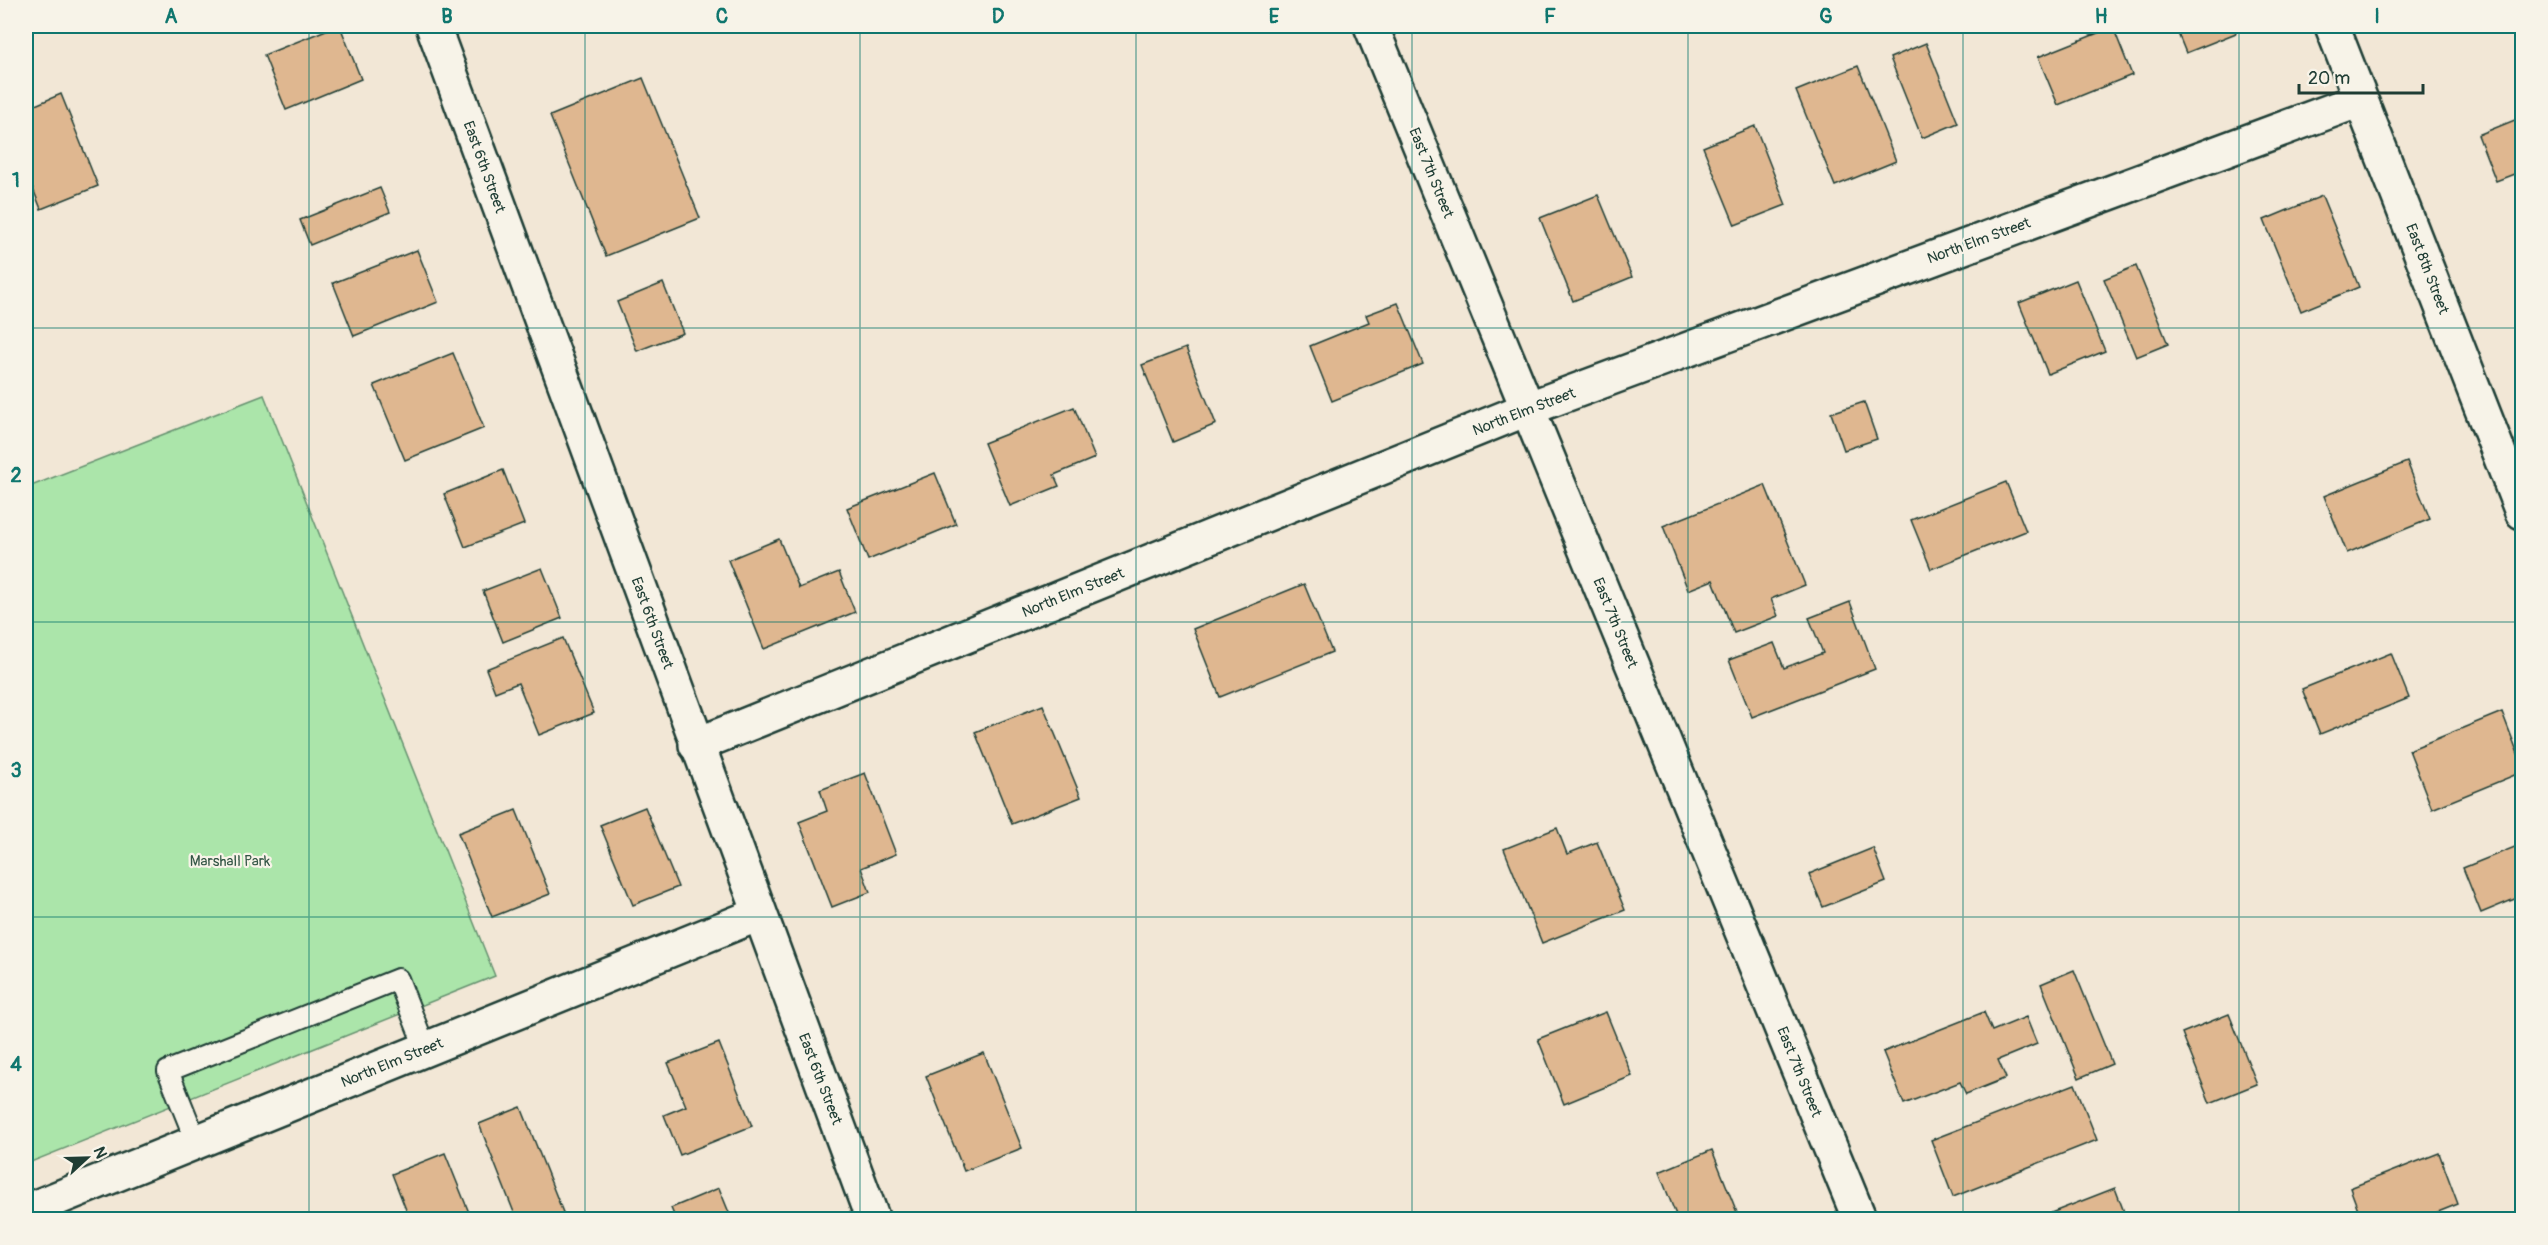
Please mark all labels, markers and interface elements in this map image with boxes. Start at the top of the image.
text: A [165,4,178,29]
text: B [441,4,453,29]
text: C [716,4,728,29]
text: D [992,4,1005,29]
text: E [1269,4,1280,29]
text: F [1544,4,1556,29]
text: G [1819,4,1833,29]
text: H [2095,4,2108,29]
text: I [2374,4,2380,29]
scale bar [2299,57,2424,95]
text: 20 m [2308,67,2350,90]
street label: East 6th Street [459,118,510,216]
street label: East 7th Street [1404,125,1458,222]
text: 1 [12,168,20,193]
street label: North Elm Street [1925,213,2034,268]
street label: East 8th Street [2401,221,2453,318]
street label: North Elm Street [1470,383,1579,440]
text: 2 [10,463,22,488]
street label: North Elm Street [1019,564,1128,622]
street label: East 6th Street [627,574,678,672]
street label: East 7th Street [1588,575,1642,672]
text: 3 [10,758,22,783]
park label: Marshall Park [190,852,271,871]
street label: East 7th Street [1772,1024,1826,1121]
street label: East 6th Street [794,1031,847,1128]
street label: North Elm Street [338,1034,447,1092]
text: 4 [10,1052,22,1077]
north arrow [57,1128,117,1188]
text: N [89,1144,111,1162]

